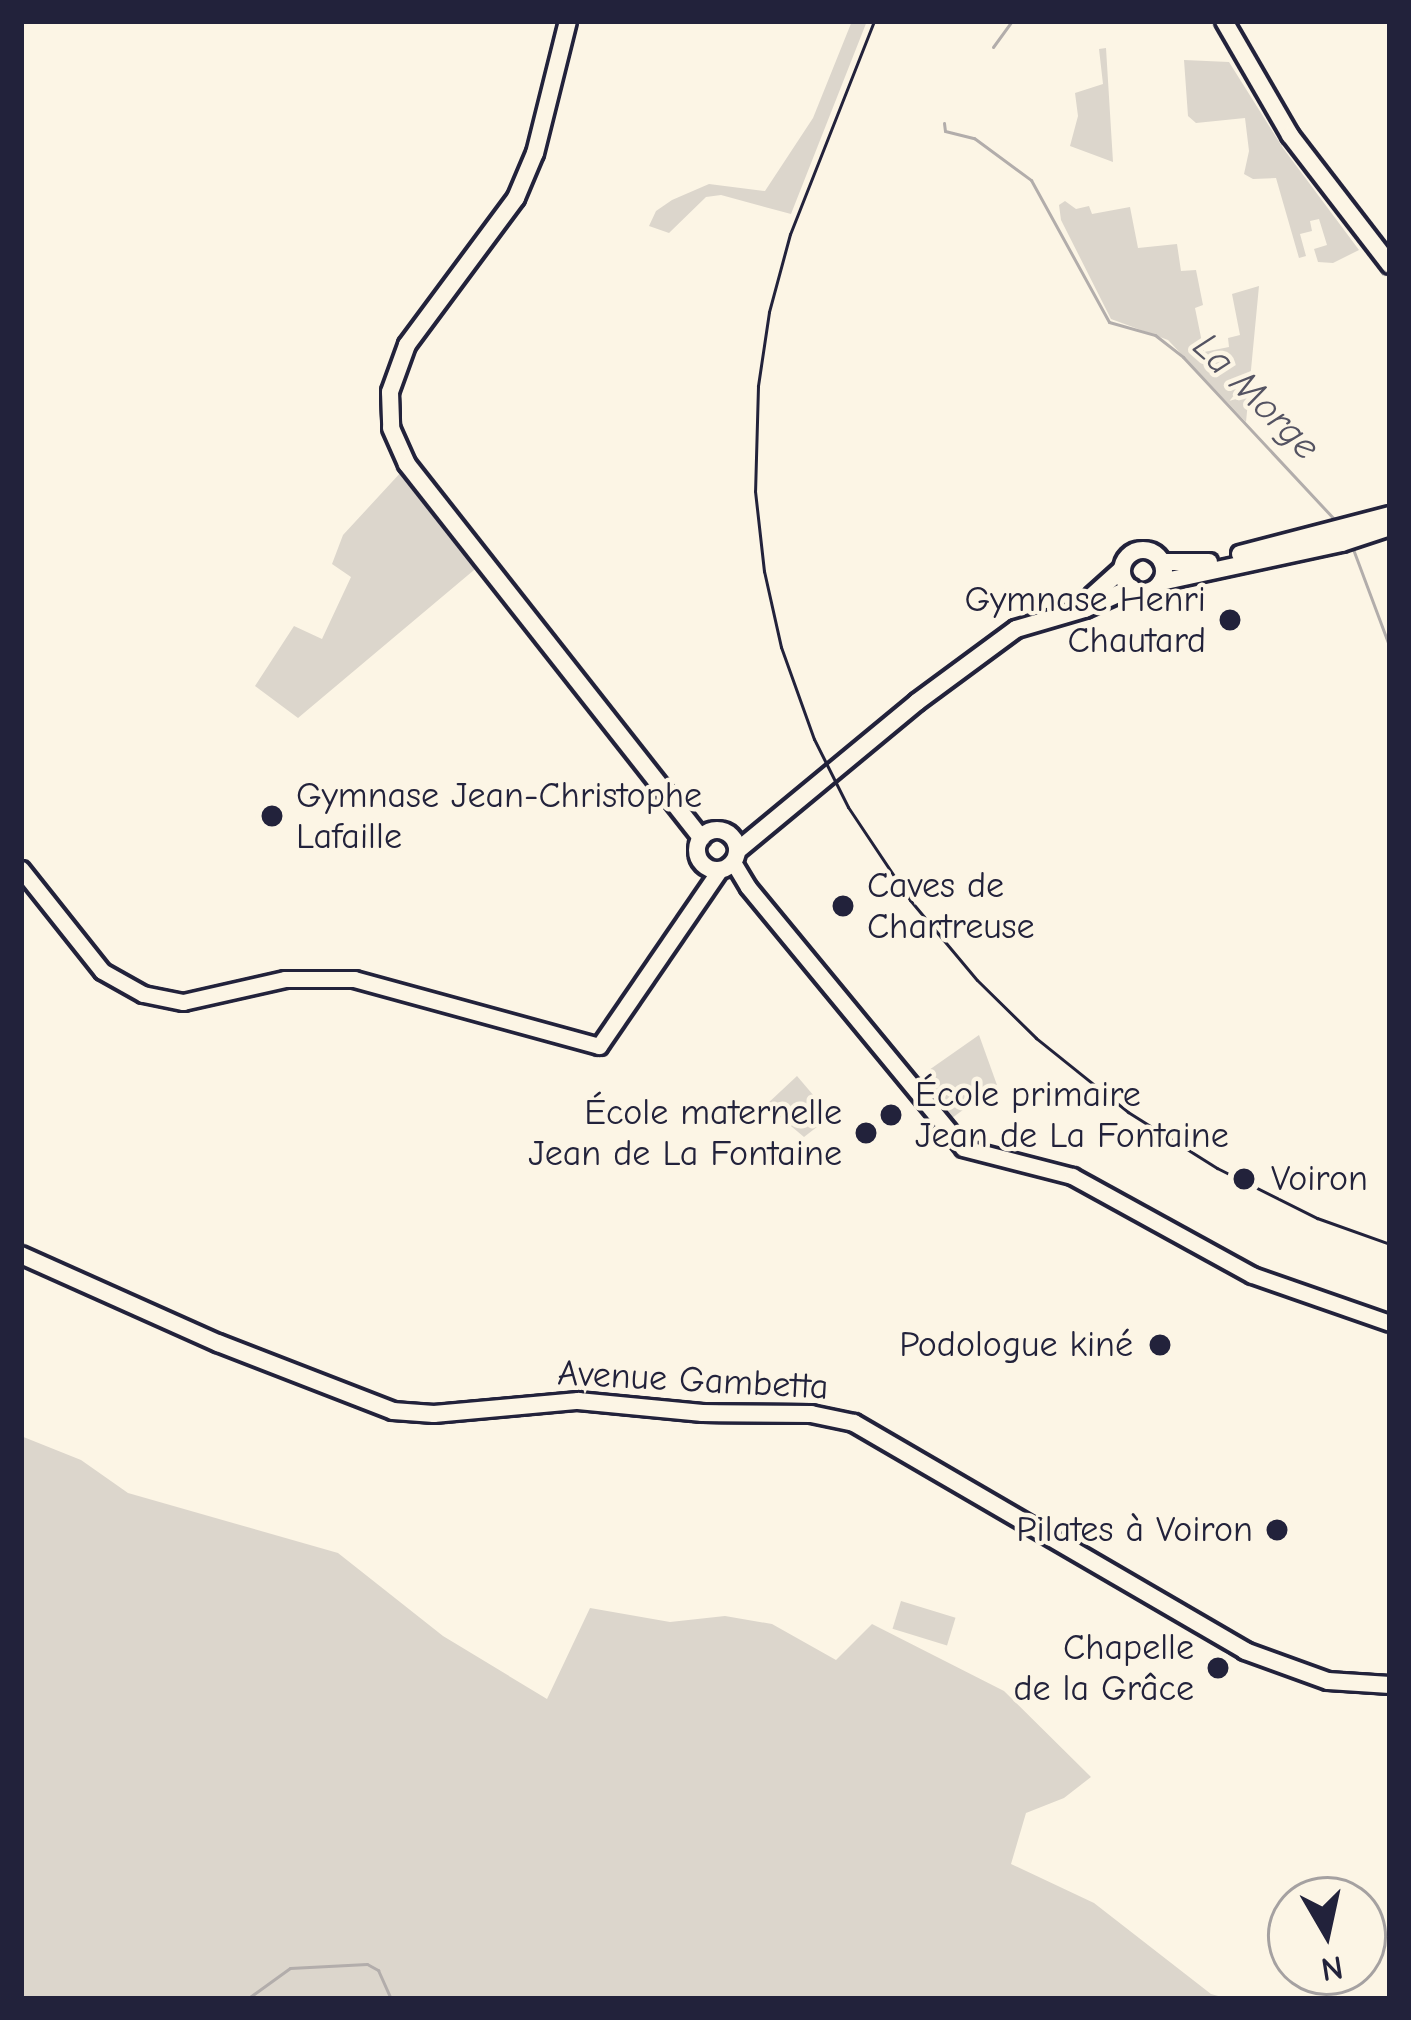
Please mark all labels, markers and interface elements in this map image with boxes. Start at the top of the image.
water label: La Morge [1183,324,1329,470]
place label: Gymnase Henri Chautard [965,577,1206,662]
marker: Gymnase Henri Chautard [1217,607,1243,633]
place label: Gymnase Jean-Christophe Lafaille [296,773,702,858]
marker: Gymnase Jean-Christophe Lafaille [259,803,285,829]
place label: Caves de Chartreuse [867,863,1035,948]
marker: Caves de Chartreuse [830,893,856,919]
place label: École primaire Jean de La Fontaine [915,1072,1229,1157]
place label: École maternelle Jean de La Fontaine [528,1090,842,1175]
marker: École primaire Jean de La Fontaine [878,1102,904,1128]
marker: École maternelle Jean de La Fontaine [853,1120,879,1146]
place label: Voiron [1271,1157,1368,1201]
marker: Voiron [1228,1163,1260,1195]
place label: Podologue kiné [899,1323,1133,1367]
marker: Podologue kiné [1144,1329,1176,1361]
street label: Avenue Gambetta [556,1351,830,1409]
place label: Pilates à Voiron [1016,1508,1253,1552]
marker: Pilates à Voiron [1264,1517,1290,1543]
place label: Chapelle de la Grâce [1013,1625,1194,1710]
marker: Chapelle de la Grâce [1205,1655,1231,1681]
north arrow [1267,1876,1387,1996]
text: N [1319,1948,1346,1989]

